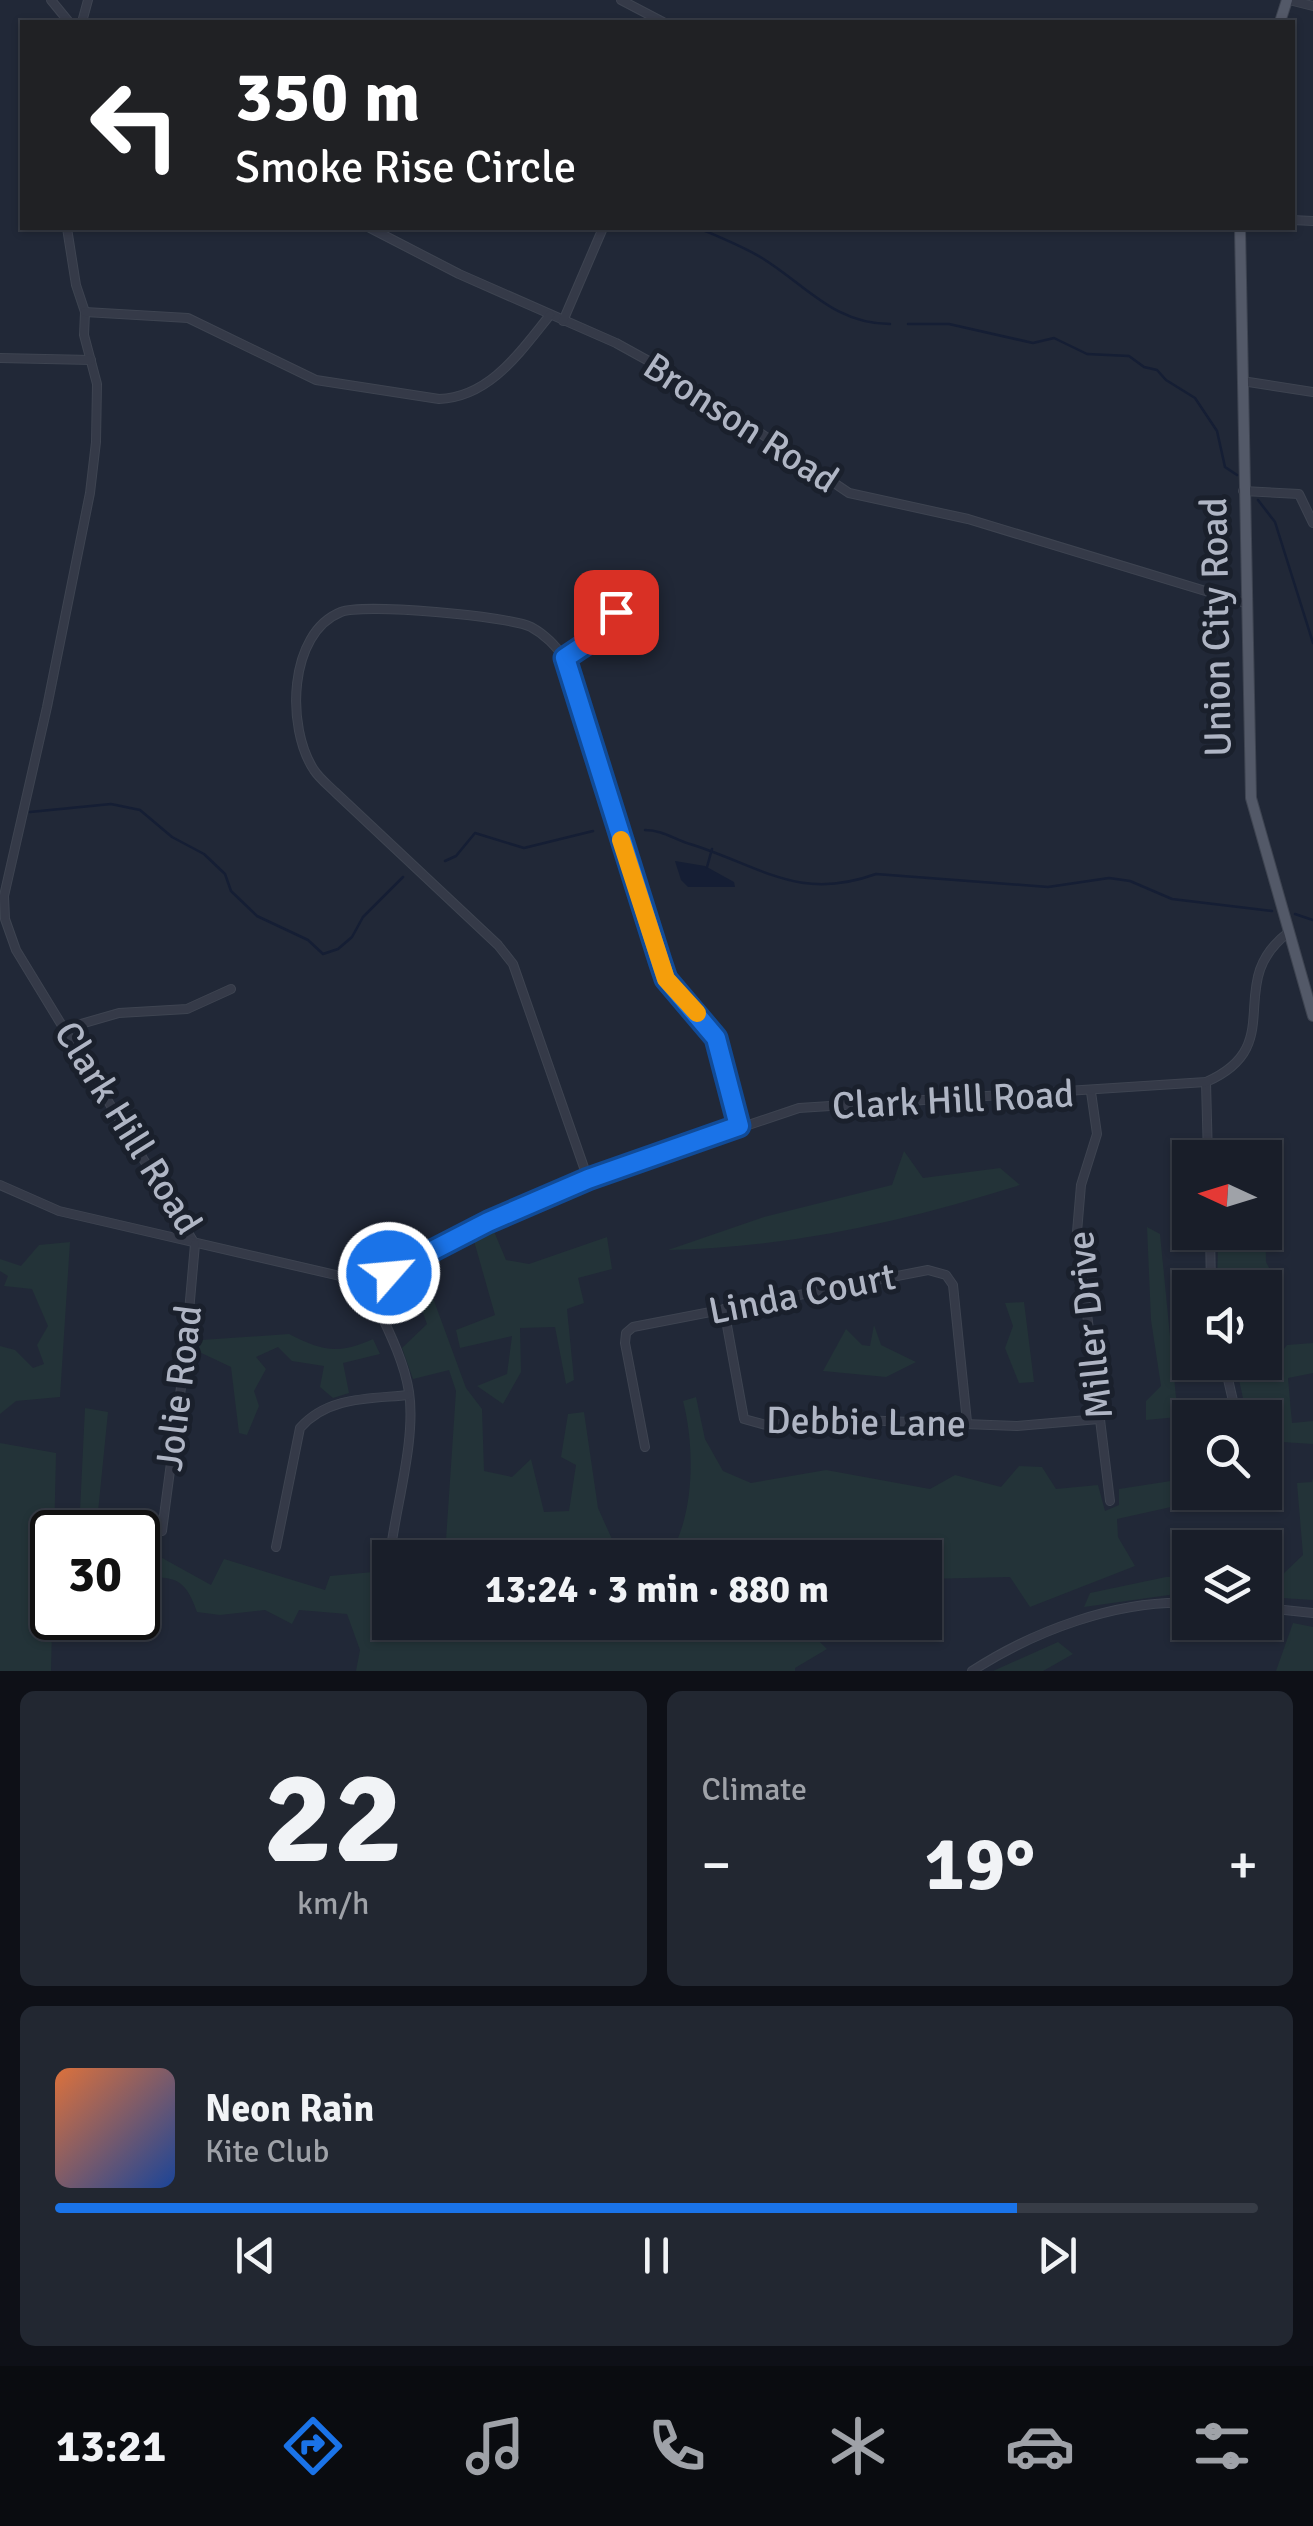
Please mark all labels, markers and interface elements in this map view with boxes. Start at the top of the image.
text: 350 m [235,54,420,140]
icon: left [70,60,200,190]
text: Smoke Rise Circle [235,140,576,195]
street label: Bronson Road [635,343,847,503]
street label: Union City Road [1190,497,1242,757]
pin [574,570,659,655]
icon: arrive [589,585,644,640]
street label: Clark Hill Road [44,1013,212,1243]
street label: Clark Hill Road [831,1070,1075,1130]
north arrow [1172,1140,1282,1250]
map controls [1172,1140,1282,1640]
position arrow [337,1221,441,1325]
street label: Miller Drive [1057,1229,1123,1421]
street label: Linda Court [705,1253,899,1335]
button: sound [1172,1270,1282,1380]
street label: Jolie Road [146,1302,212,1474]
street label: Debbie Lane [766,1397,966,1447]
button: search [1172,1400,1282,1510]
speed limit sign: 30 [30,1510,160,1640]
button: layers [1172,1530,1282,1640]
text: 13:24 · 3 min · 880 m [485,1566,829,1613]
text: 22 [263,1739,403,1899]
text: Climate [702,1770,807,1809]
text: 19° [924,1818,1035,1911]
text: − [702,1831,731,1899]
text: + [1228,1831,1258,1899]
text: km/h [297,1884,369,1923]
text: Neon Rain [205,2085,374,2132]
text: Kite Club [205,2132,329,2171]
icon: previous [228,2228,283,2283]
icon: pause [629,2228,684,2283]
icon: next [1030,2228,1085,2283]
icon: directions [278,2411,348,2481]
icon: music [460,2411,530,2481]
icon: phone [642,2411,712,2481]
icon: climate [823,2411,893,2481]
icon: car [1005,2411,1075,2481]
icon: filters [1187,2411,1257,2481]
text: 13:21 [56,2419,166,2474]

